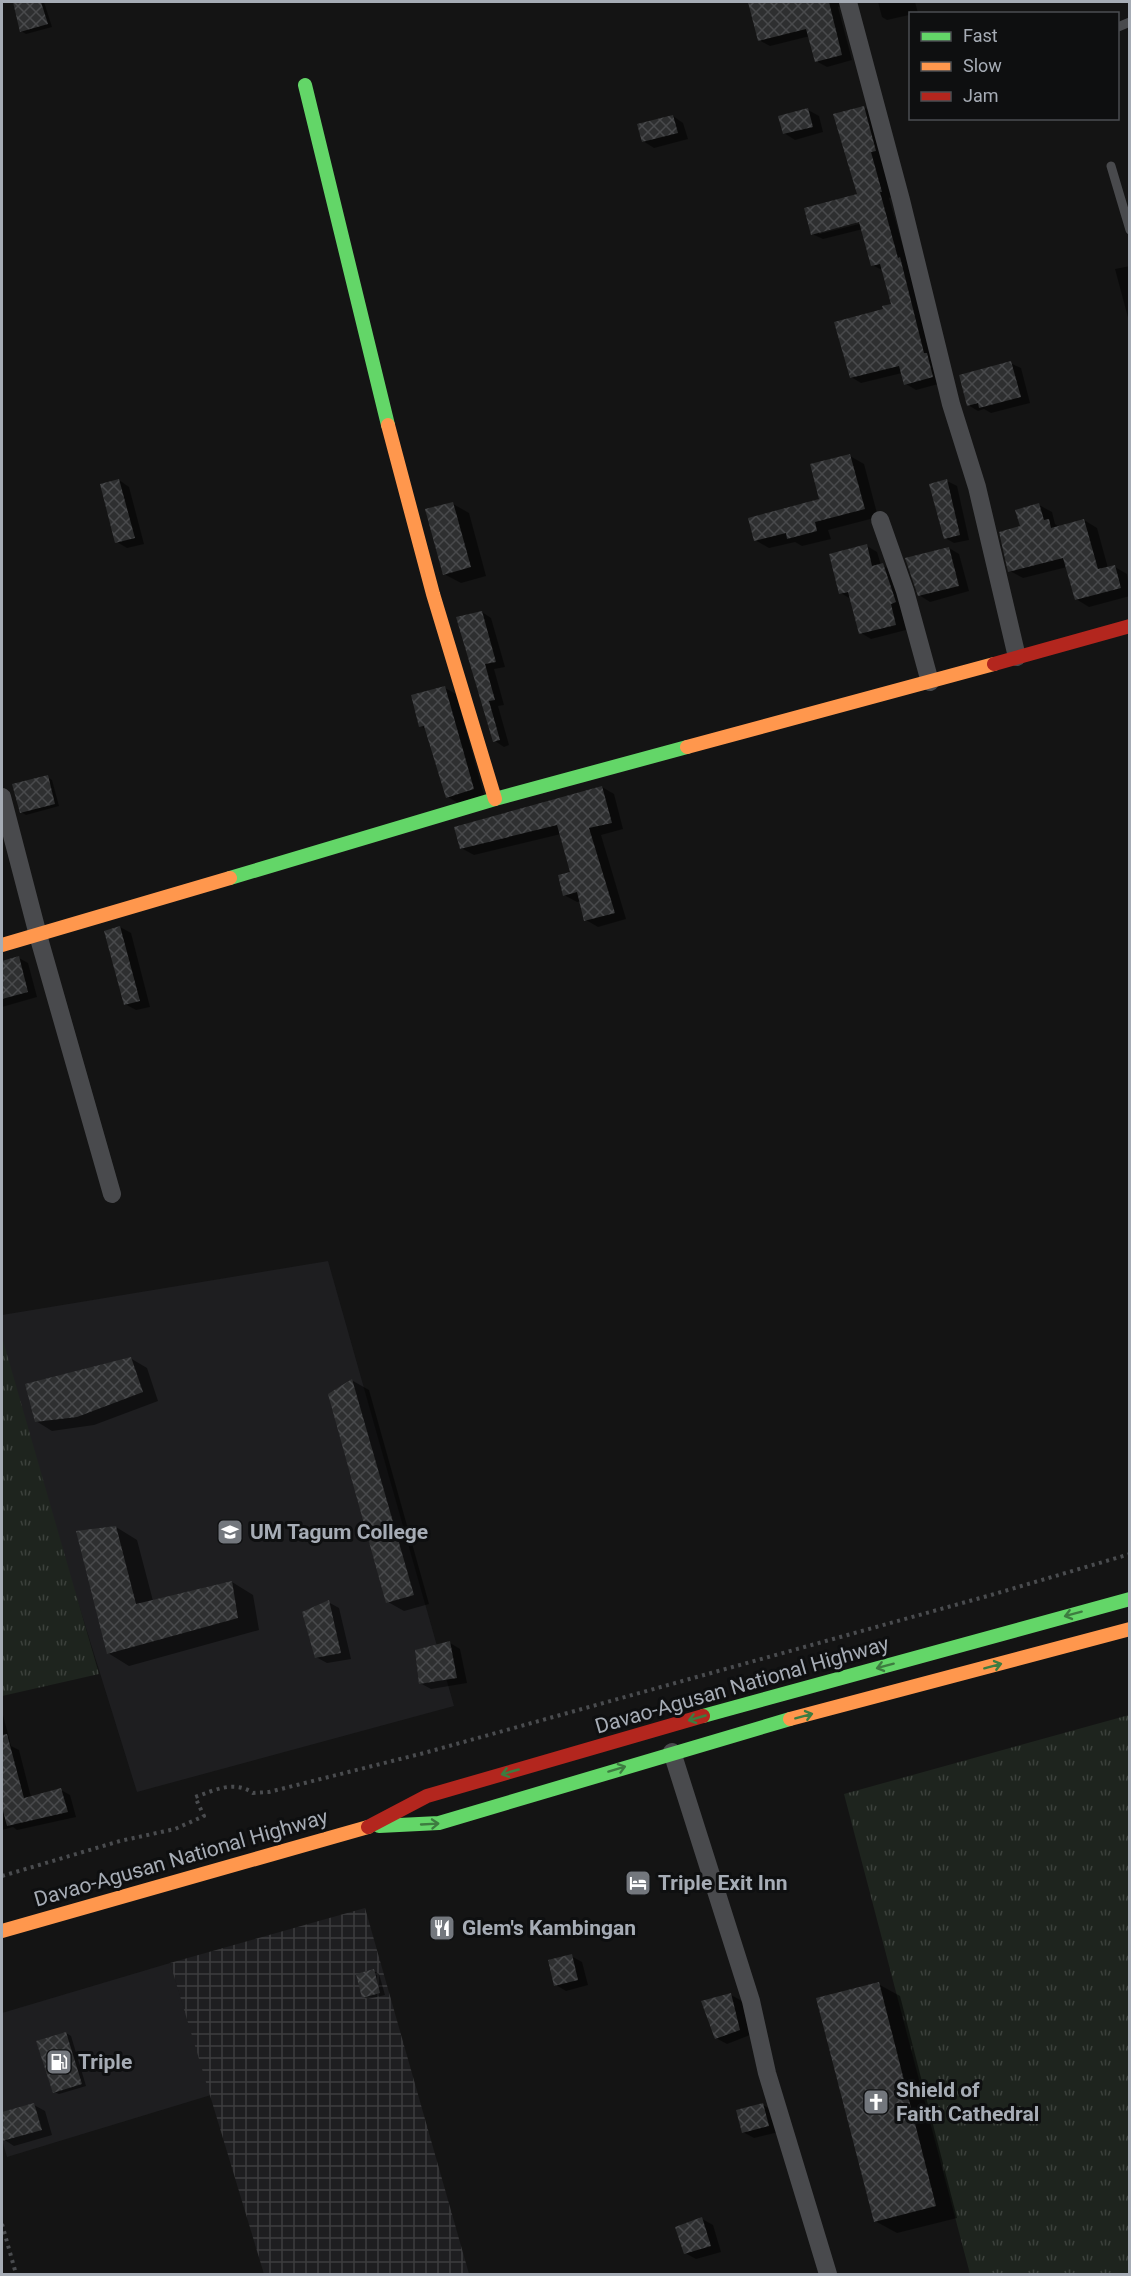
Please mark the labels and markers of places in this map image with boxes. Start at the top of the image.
school or university icon: UM Tagum College [215,1517,245,1547]
place label: UM Tagum College [250,1520,428,1544]
hotel icon: Triple Exit Inn [623,1868,653,1898]
place label: Triple Exit Inn [658,1871,788,1895]
restaurant icon: Glem's Kambingan [427,1913,457,1943]
place label: Glem's Kambingan [462,1916,636,1940]
fuel station icon: Triple [44,2047,74,2077]
place label: Triple [78,2050,132,2074]
place label: Shield of Faith Cathedral [896,2078,1039,2126]
church icon: Shield of Faith Cathedral [861,2087,891,2117]

